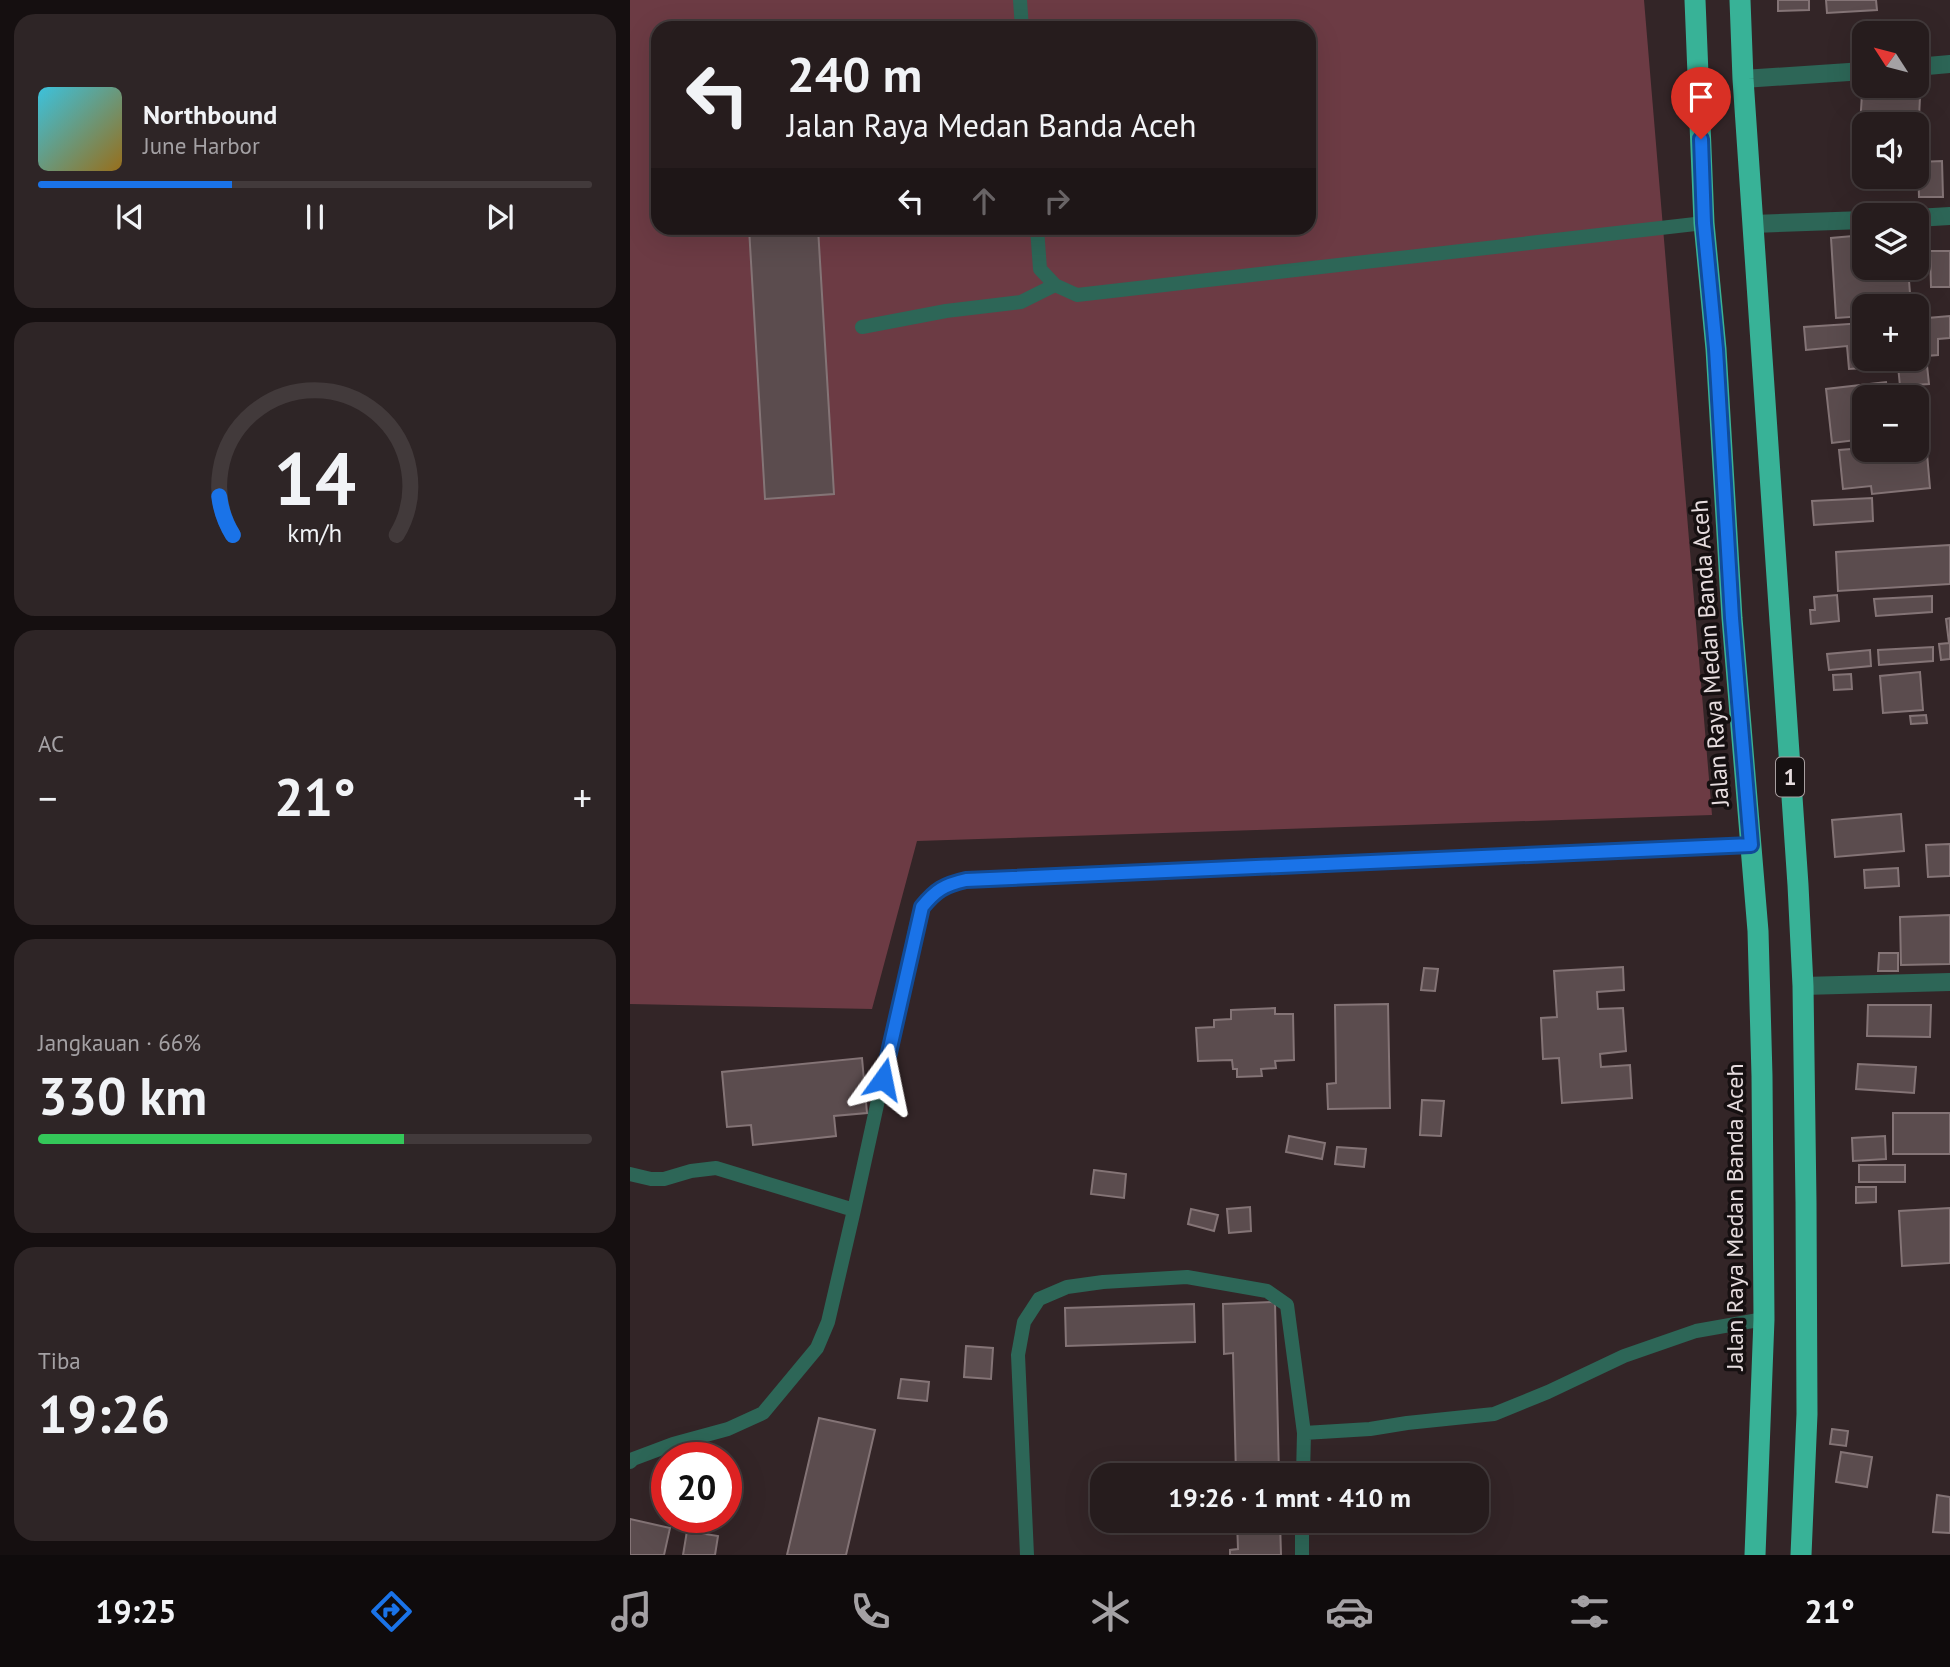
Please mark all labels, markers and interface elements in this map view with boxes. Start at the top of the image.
north arrow [1852,21,1928,98]
map controls [1852,21,1929,462]
text: 240 m [787,42,922,106]
icon: left [672,49,763,140]
pin [1671,67,1731,139]
icon: arrive [1682,78,1720,116]
text: Northbound [143,98,277,131]
text: Jalan Raya Medan Banda Aceh [787,104,1197,146]
button: sound [1852,112,1929,189]
text: June Harbor [143,131,260,160]
icon: left [892,182,930,220]
icon: ahead [965,182,1003,220]
icon: right [1038,182,1076,220]
icon: previous [111,198,149,236]
icon: pause [296,198,334,236]
icon: next [481,198,519,236]
button: layers [1852,203,1929,280]
button: + [1852,294,1929,371]
button: − [1852,385,1929,462]
text: 14 [274,432,356,526]
street label: Jalan Raya Medan Banda Aceh [1683,499,1736,808]
text: km/h [288,517,342,549]
text: AC [38,729,64,758]
road number: 1 [1776,758,1804,796]
text: 21° [274,763,356,830]
text: − [38,773,57,822]
text: + [573,773,592,822]
text: Jangkauan · 66% [38,1028,201,1057]
position arrow [846,1042,920,1116]
text: 330 km [38,1062,207,1129]
street label: Jalan Raya Medan Banda Aceh [1719,1063,1750,1372]
text: Tiba [38,1346,81,1375]
text: 19:26 [38,1380,170,1447]
speed limit sign: 20 [651,1442,742,1533]
text: 19:26 · 1 mnt · 410 m [1168,1481,1411,1514]
icon: directions [367,1587,416,1636]
icon: music [607,1587,656,1636]
icon: phone [846,1587,895,1636]
icon: climate [1086,1587,1135,1636]
icon: car [1325,1587,1374,1636]
icon: filters [1565,1587,1614,1636]
text: 19:25 [95,1590,176,1632]
text: 21° [1804,1590,1855,1632]

